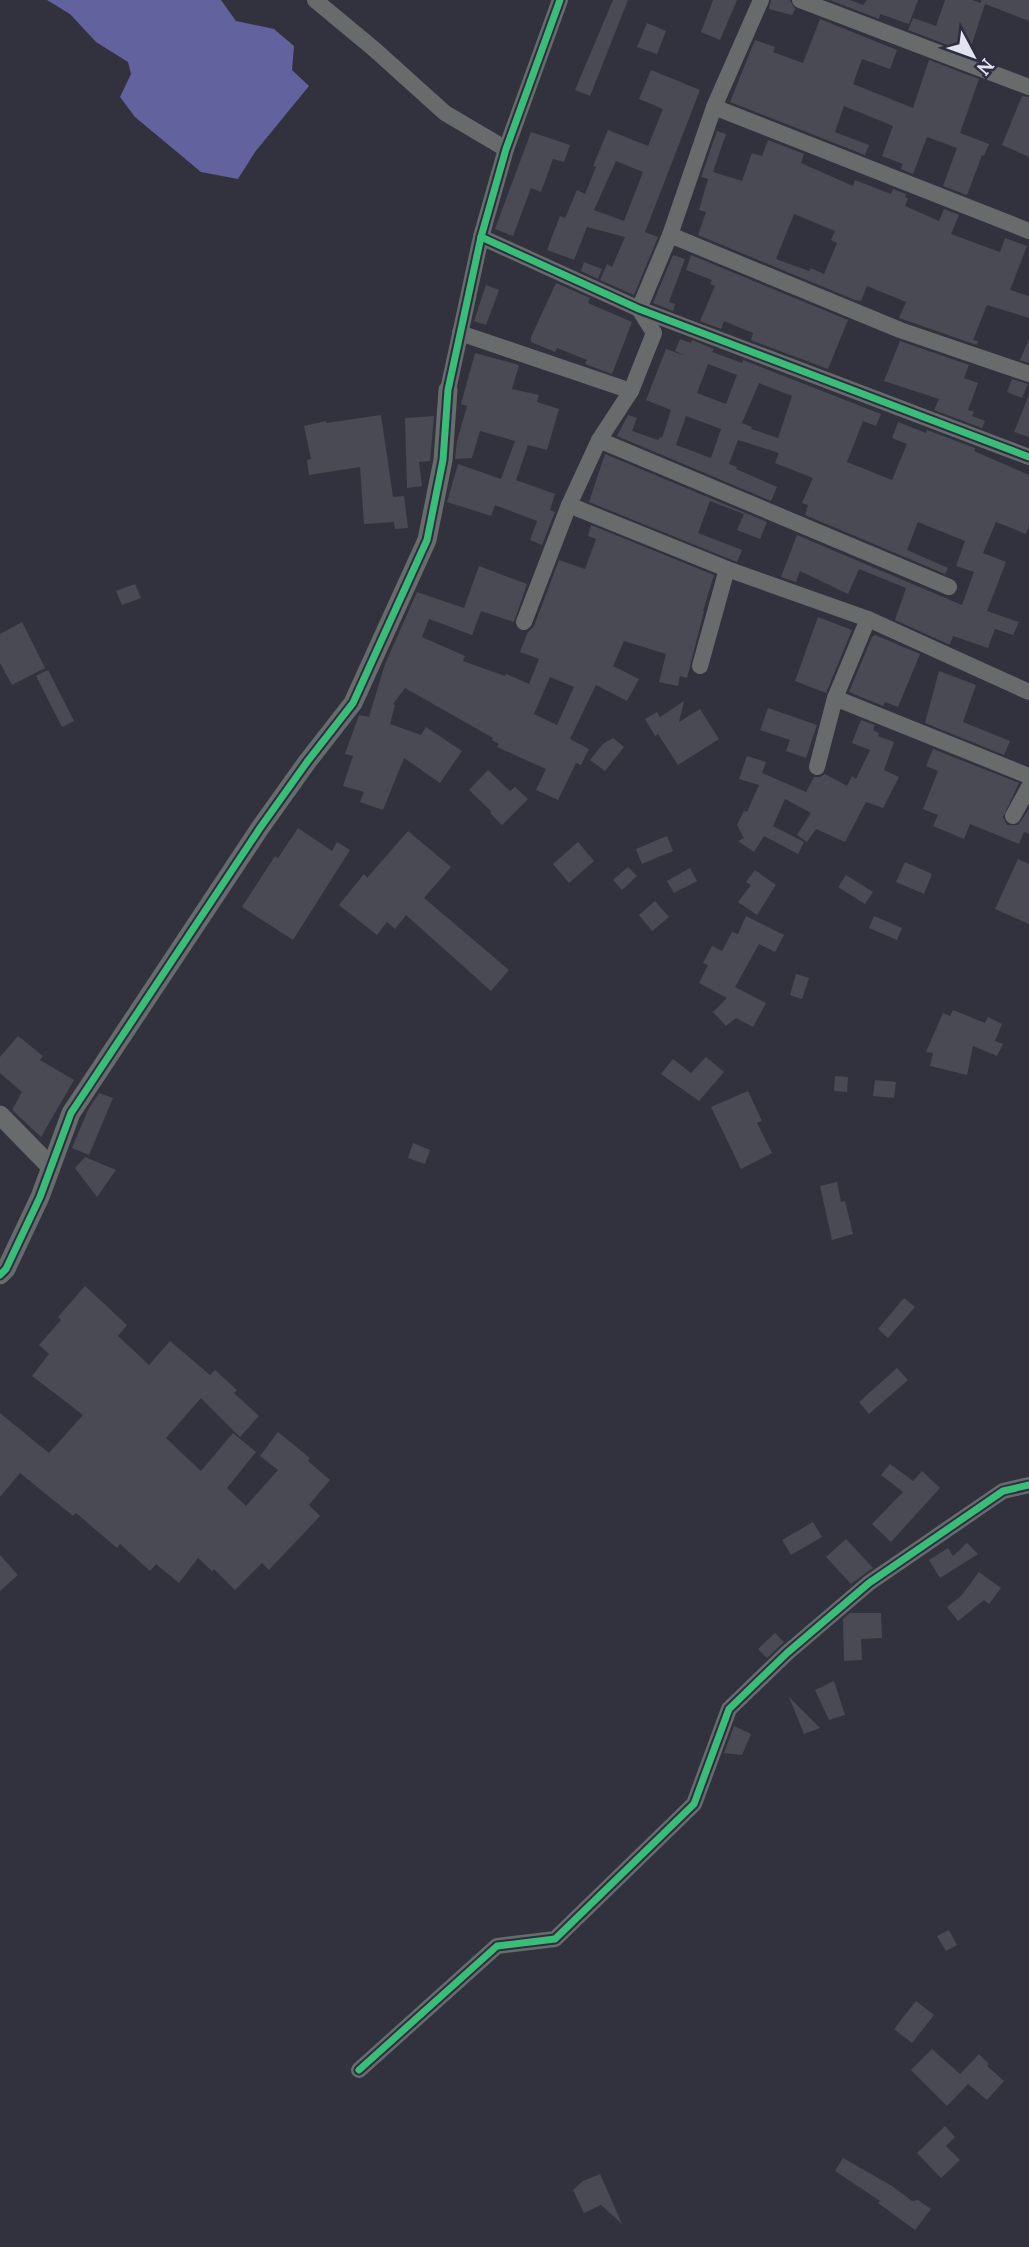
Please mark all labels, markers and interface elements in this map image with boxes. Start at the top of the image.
north arrow [938,21,1008,91]
text: N [972,54,1000,81]

